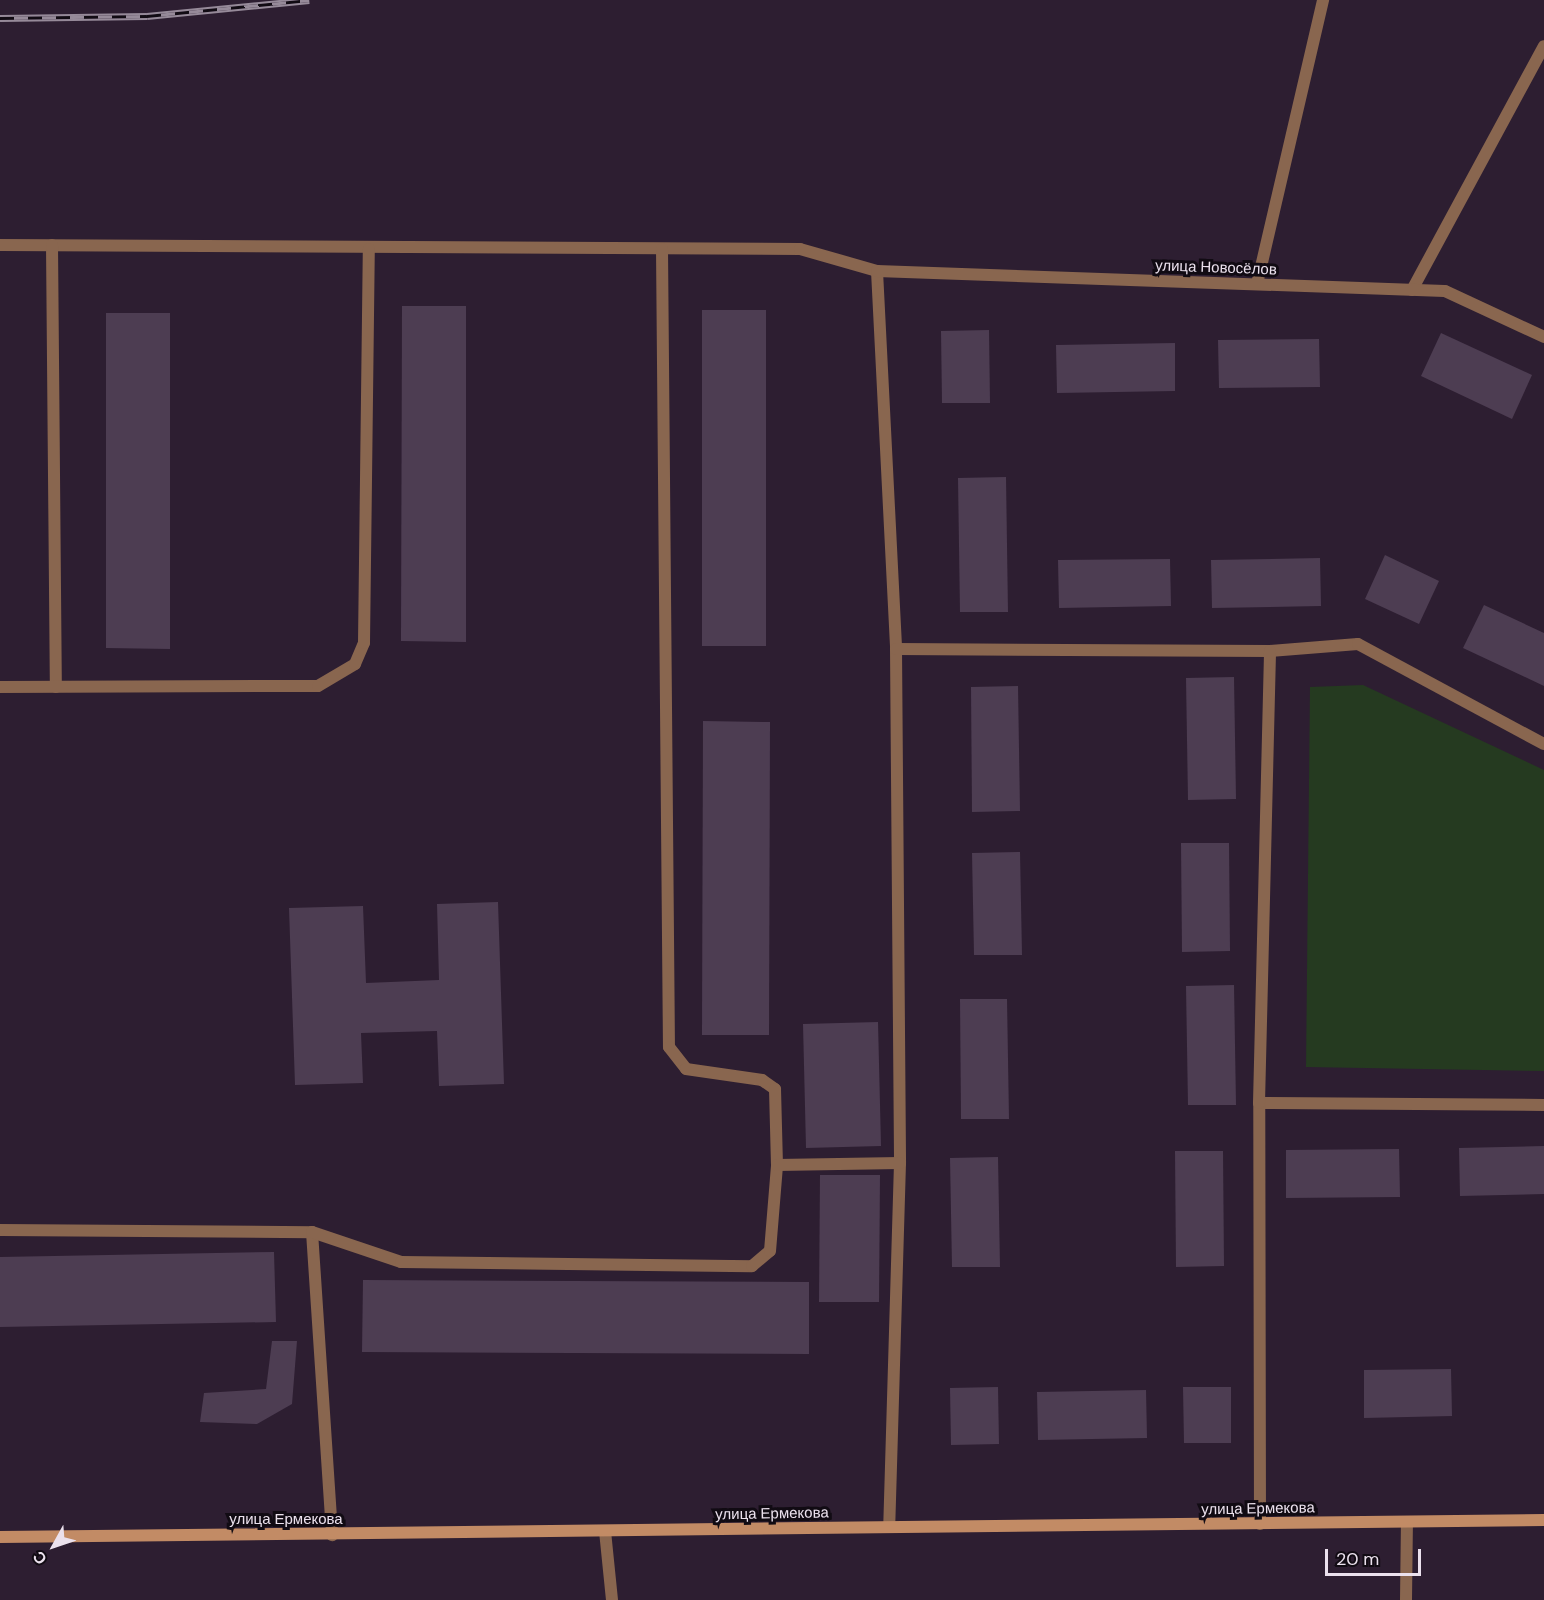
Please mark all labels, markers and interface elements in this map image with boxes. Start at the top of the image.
street label: улица Новосёлов [1155,257,1277,279]
street label: улица Ермекова [1201,1499,1315,1519]
street label: улица Ермекова [715,1504,829,1524]
street label: улица Ермекова [229,1511,343,1529]
north arrow [24,1516,84,1576]
scale bar [1328,1537,1424,1575]
text: С [28,1547,52,1569]
text: 20 m [1336,1547,1379,1571]

